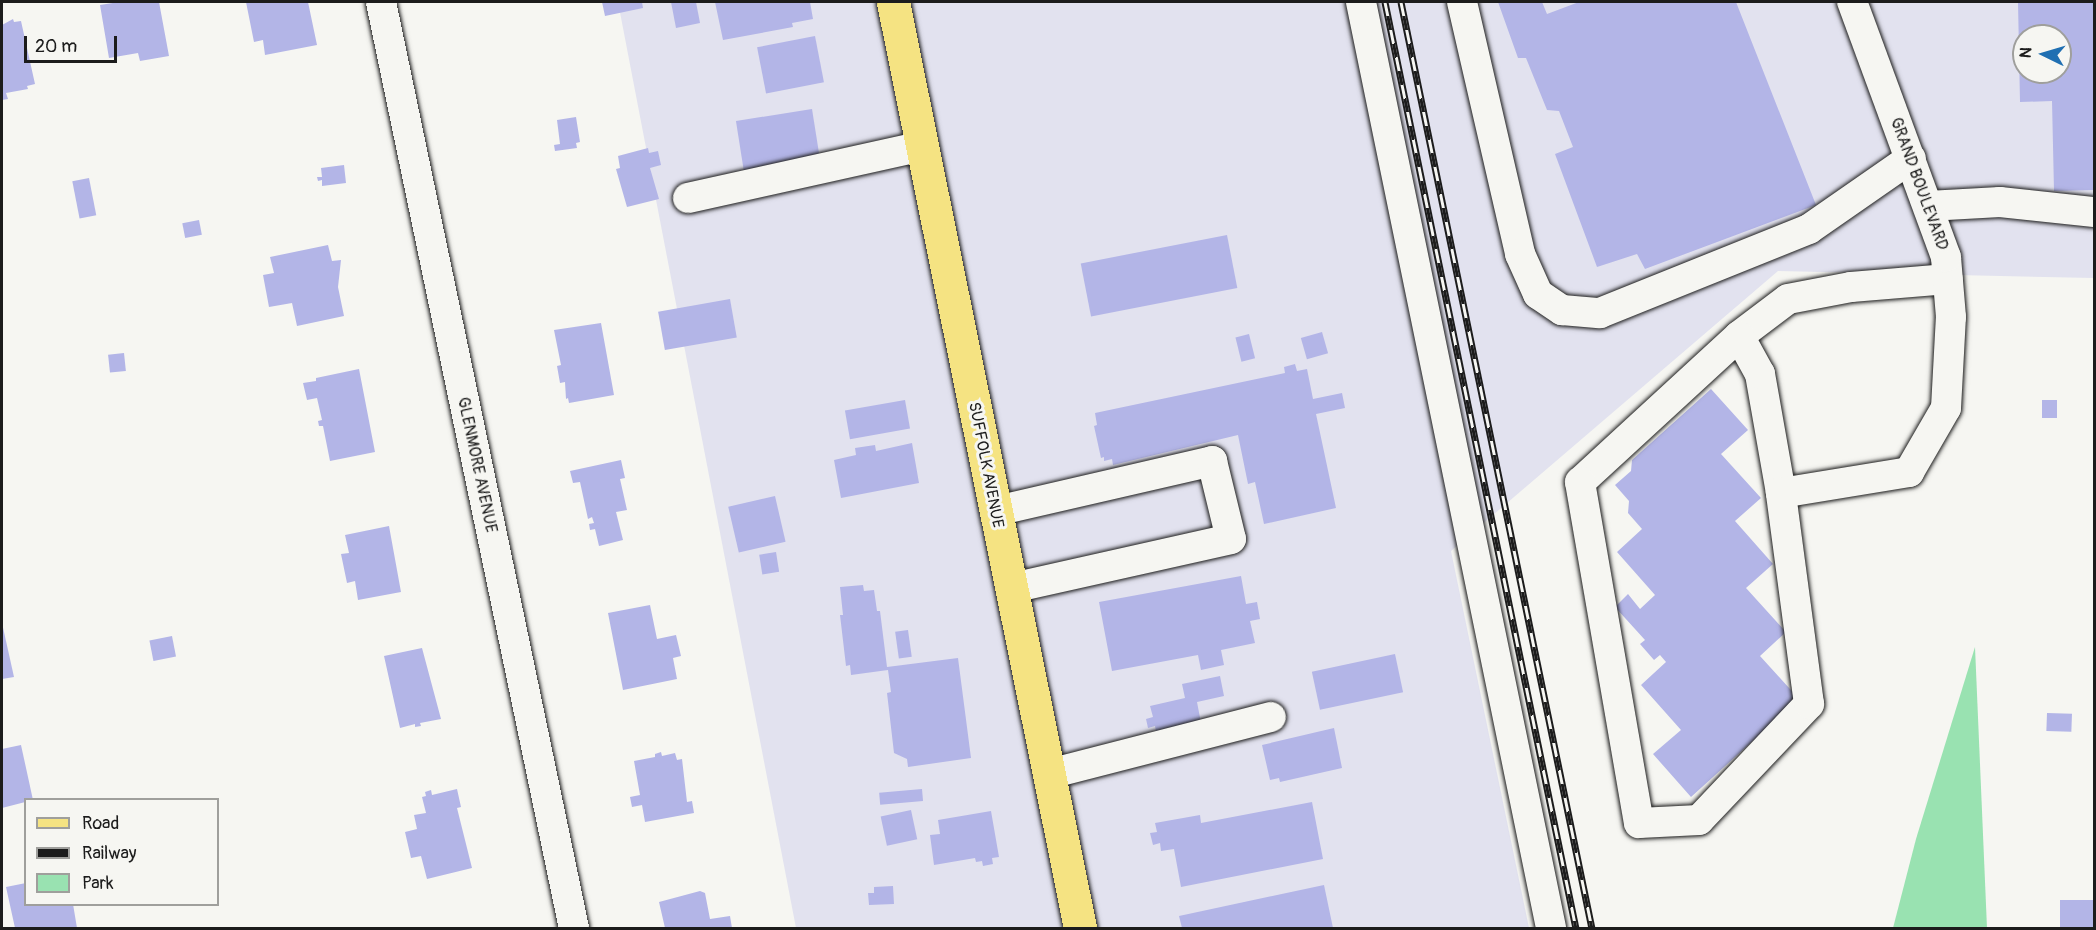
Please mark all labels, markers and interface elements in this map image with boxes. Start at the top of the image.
scale bar [27,24,120,62]
north arrow [2012,24,2072,84]
text: 20 m [35,35,77,58]
text: N [2016,46,2036,59]
street label: GRAND BOULEVARD [1886,115,1952,253]
street label: GLENMORE AVENUE [453,395,501,535]
street label: SUFFOLK AVENUE [964,400,1008,530]
legend [24,798,219,906]
text: Road [82,812,119,835]
text: Railway [82,842,137,865]
text: Park [82,872,114,895]

